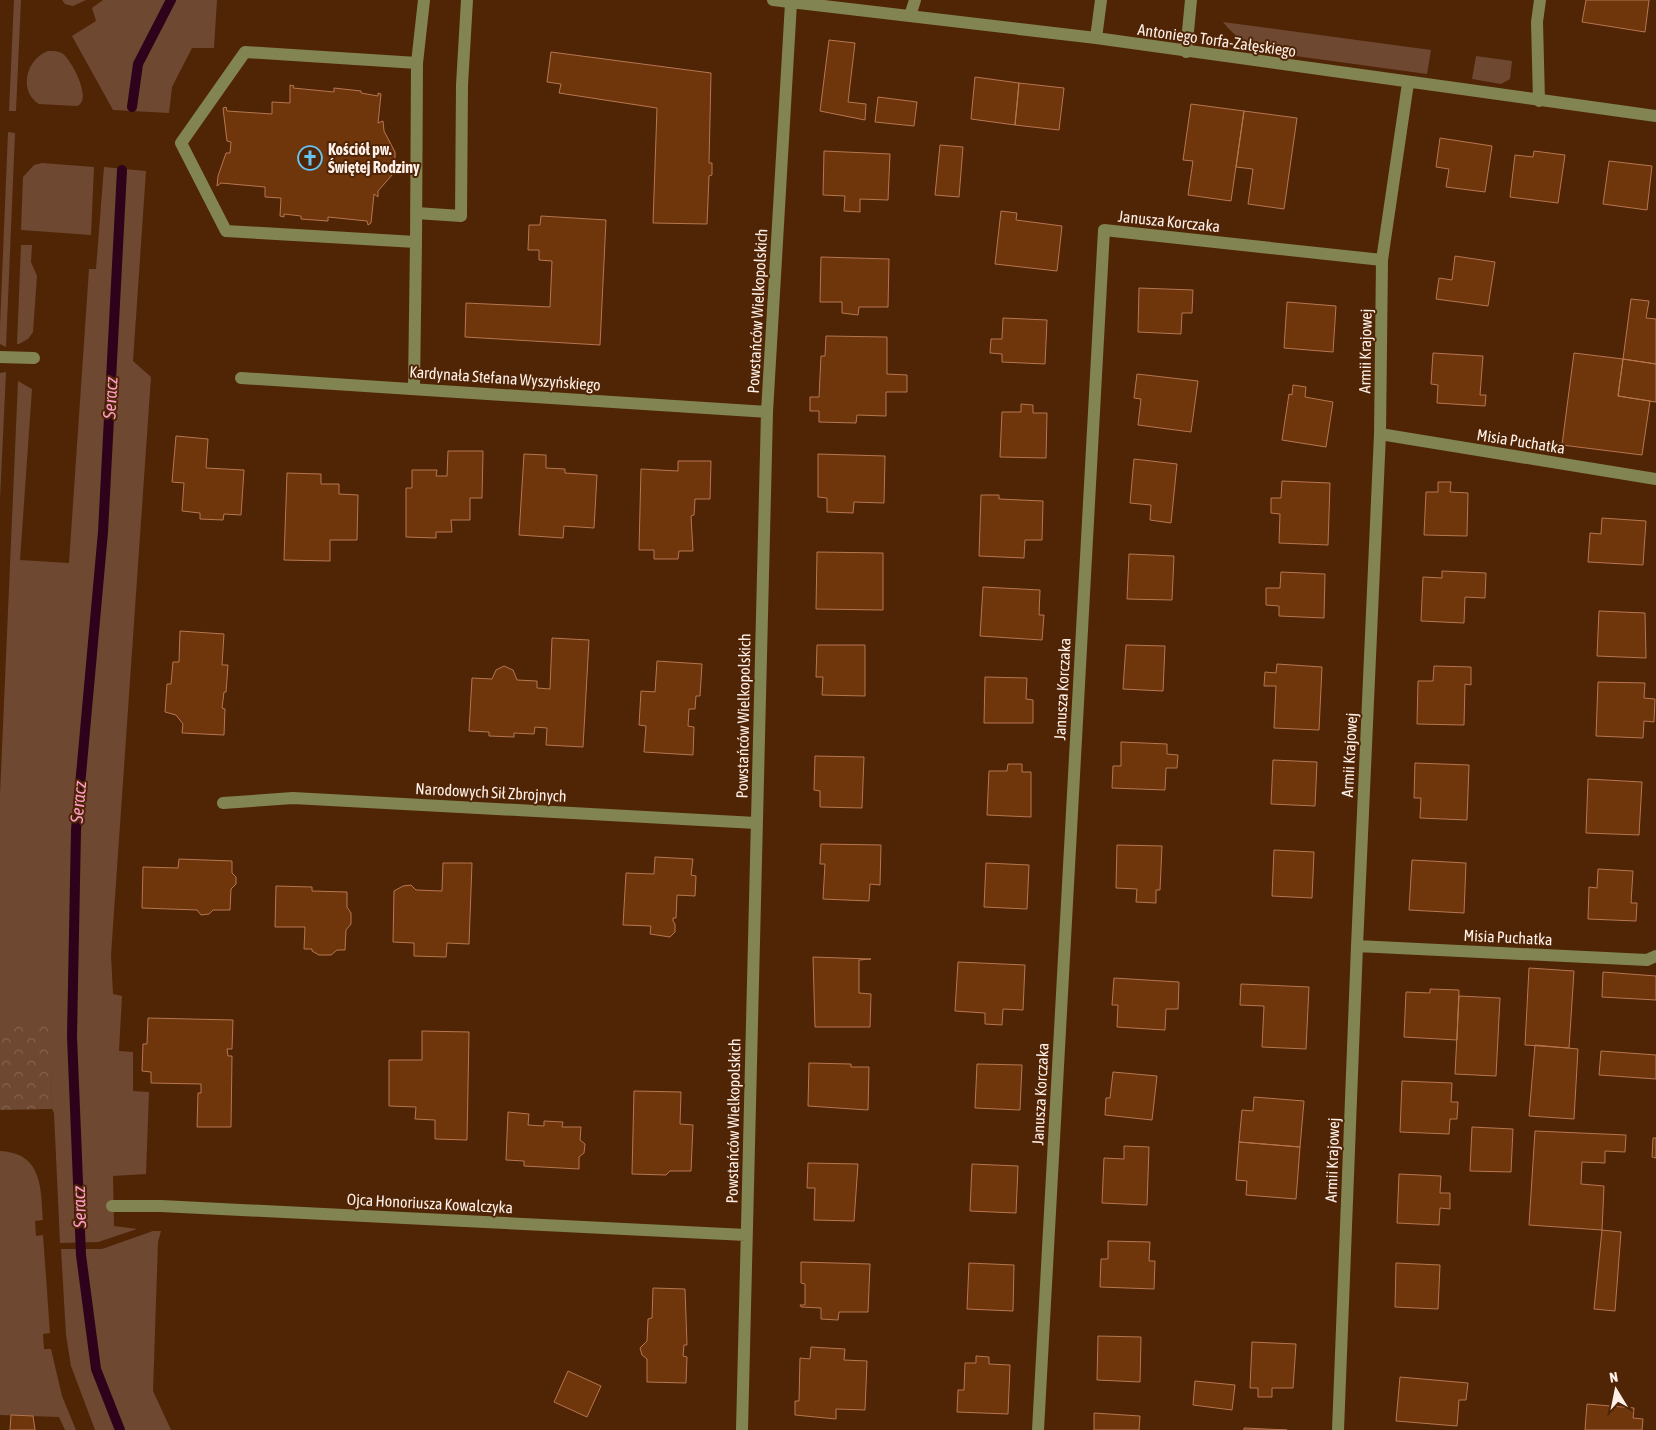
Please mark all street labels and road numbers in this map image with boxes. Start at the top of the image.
street label: Antoniego Torfa-Załęskiego [1137,20,1297,61]
street label: Janusza Korczaka [1117,207,1221,235]
street label: Powstańców Wielkopolskich [744,228,771,394]
street label: Armii Krajowej [1355,308,1376,394]
street label: Kardynała Stefana Wyszyńskiego [409,362,601,395]
street label: Misia Puchatka [1476,425,1566,457]
street label: Powstańców Wielkopolskich [733,633,754,799]
street label: Janusza Korczaka [1050,637,1074,741]
street label: Armii Krajowej [1338,712,1361,798]
street label: Narodowych Sił Zbrojnych [415,779,567,806]
street label: Misia Puchatka [1463,926,1553,948]
street label: Powstańców Wielkopolskich [723,1038,744,1204]
street label: Janusza Korczaka [1028,1042,1052,1146]
street label: Armii Krajowej [1322,1117,1343,1203]
street label: Ojca Honoriusza Kowalczyka [346,1190,514,1217]

